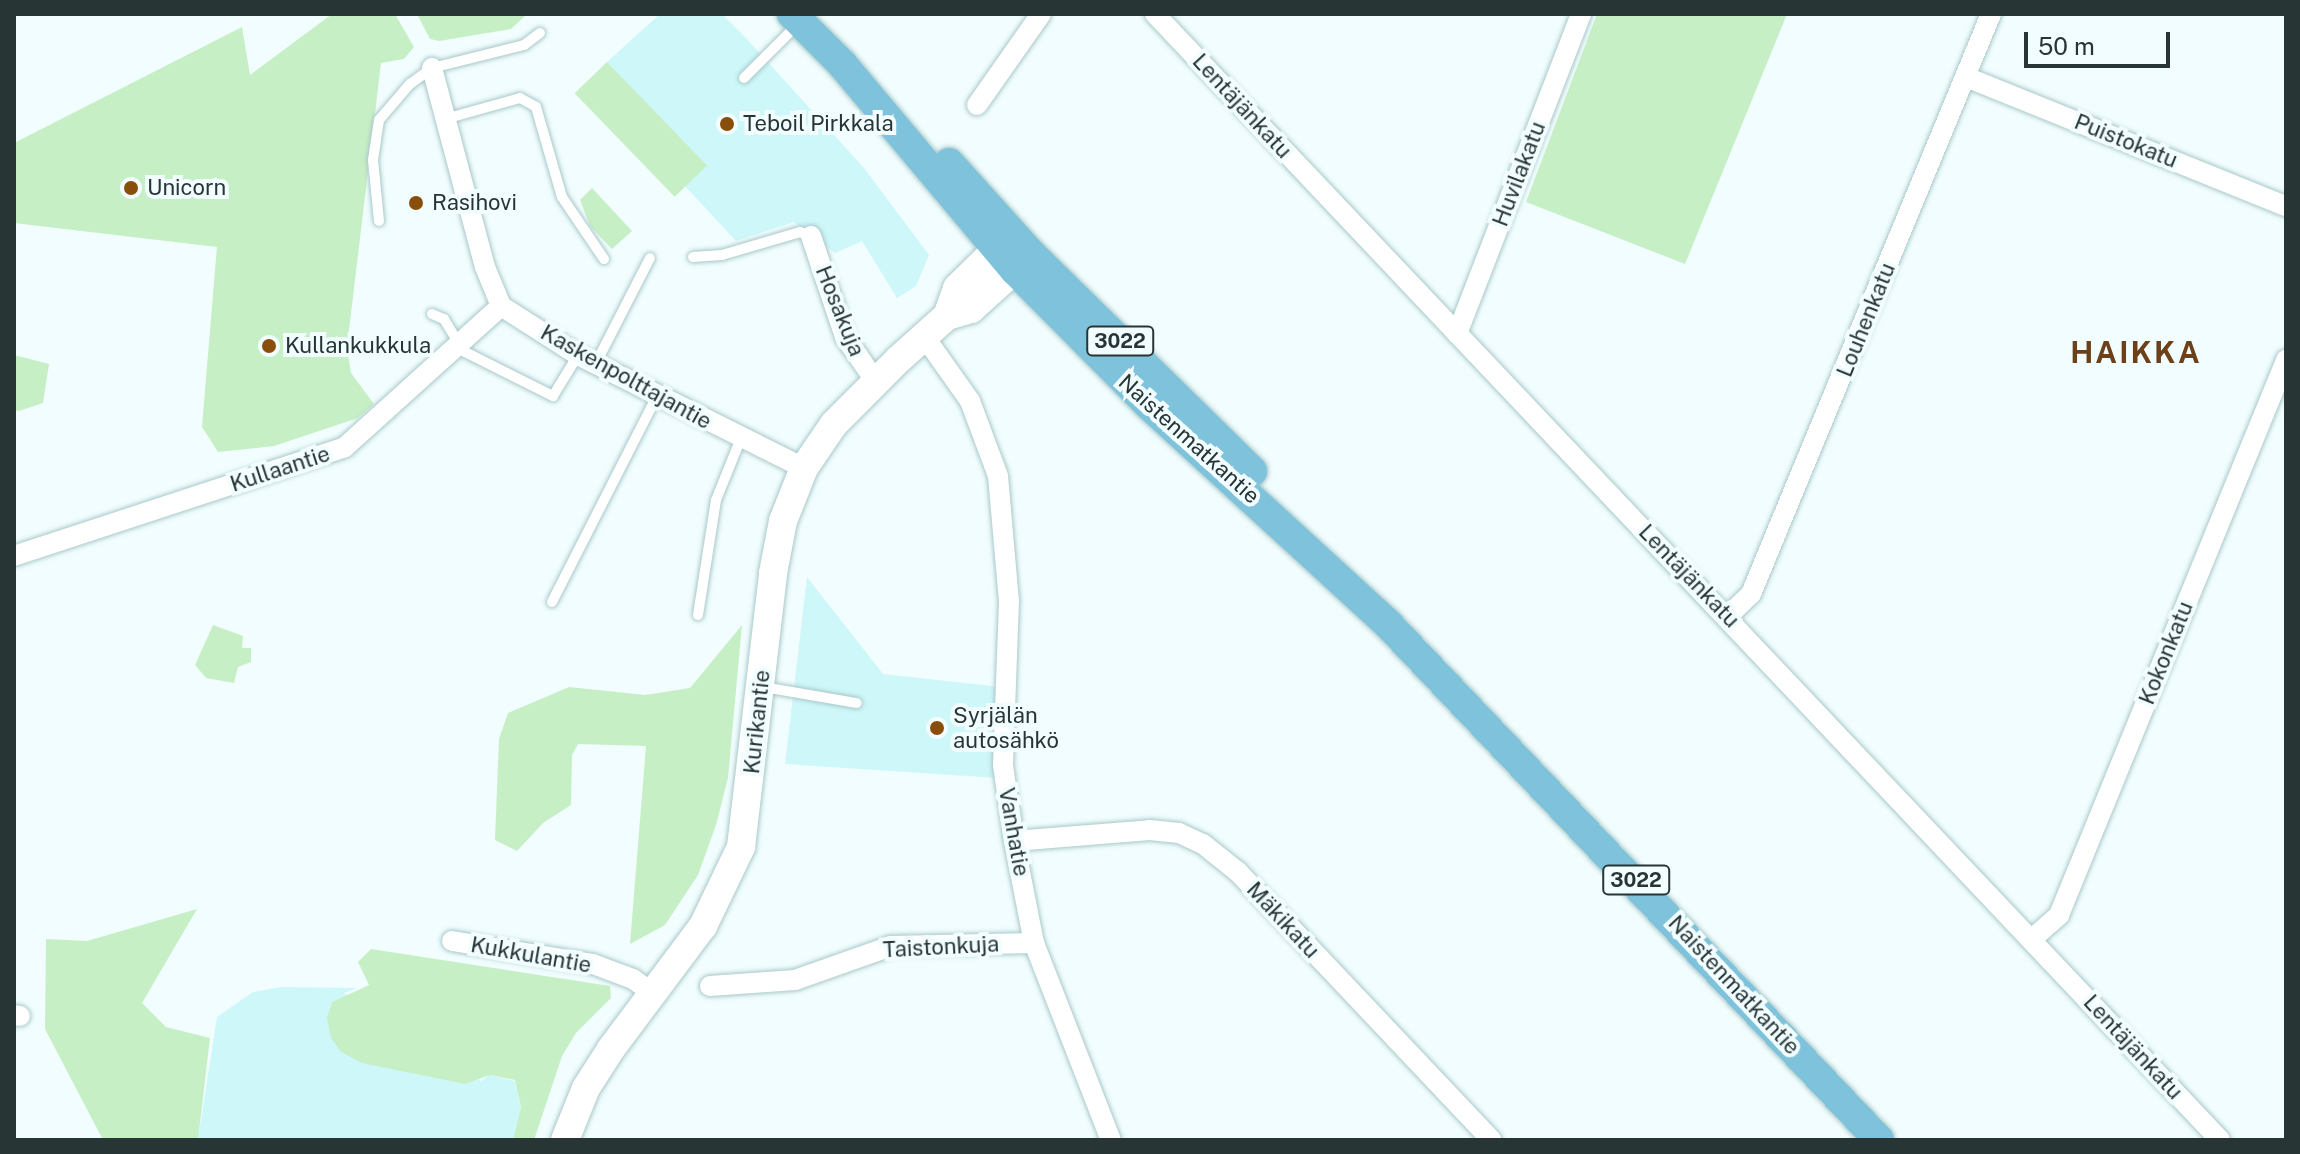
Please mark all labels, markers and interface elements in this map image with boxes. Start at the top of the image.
scale bar [2028,16,2174,66]
text: 50 m [2038,32,2095,60]
street label: Lentäjänkatu [1187,48,1297,164]
street label: Puistokatu [2071,108,2181,174]
place label: Teboil Pirkkala [743,111,894,137]
marker: Teboil Pirkkala [718,115,736,133]
street label: Huvilakatu [1487,118,1551,230]
place label: Unicorn [147,175,226,201]
marker: Unicorn [122,179,140,197]
place label: Rasihovi [432,190,517,216]
marker: Rasihovi [407,194,425,212]
street label: Louhenkatu [1831,259,1901,381]
street label: Hosakuja [810,262,870,360]
street label: Kaskenpolttajantie [536,319,716,435]
road number: 3022 [1086,325,1154,357]
place label: Kullankukkula [285,333,431,359]
district label: HAIKKA [2070,334,2202,370]
marker: Kullankukkula [260,337,278,355]
street label: Naistenmatkantie [1113,369,1265,509]
street label: Kullaantie [227,441,333,497]
street label: Lentäjänkatu [1633,519,1745,633]
street label: Kokonkatu [2133,598,2199,708]
street label: Kurikantie [738,669,776,775]
place label: Syrjälän autosähkö [953,702,1059,754]
marker: Syrjälän autosähkö [928,719,946,737]
street label: Vanhatie [993,786,1035,878]
road number: 3022 [1602,864,1670,896]
street label: Mäkikatu [1241,876,1325,964]
street label: Naistenmatkantie [1663,910,1805,1060]
street label: Kukkulantie [469,931,593,979]
street label: Taistonkuja [882,931,1000,963]
street label: Lentäjänkatu [2078,989,2188,1105]

